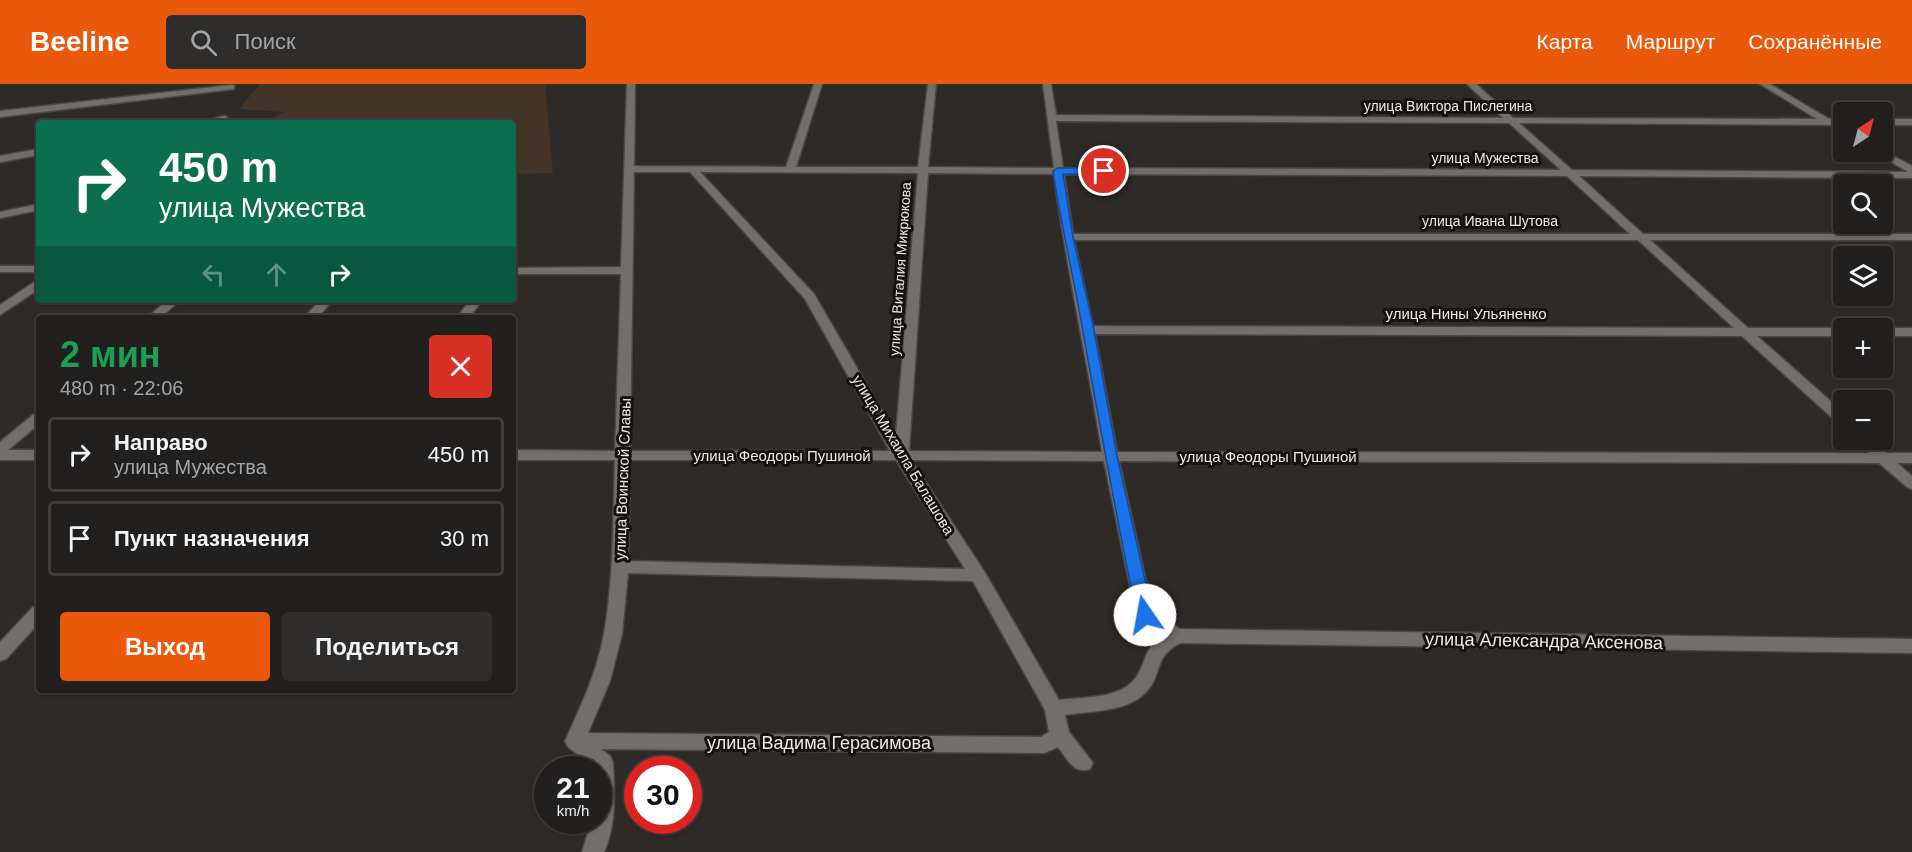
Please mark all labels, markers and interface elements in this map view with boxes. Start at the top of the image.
search box [166,15,586,69]
text: Beeline [30,26,130,57]
icon: search [187,26,220,59]
text: Поиск [235,29,296,54]
text: Карта [1537,30,1593,53]
text: Маршрут [1626,30,1715,53]
text: Сохранённые [1748,30,1882,53]
street label: улица Виктора Пислегина [1364,98,1533,114]
north arrow [1833,102,1893,162]
map controls [1833,102,1893,450]
icon: right [60,144,138,222]
text: 450 m [159,144,278,191]
pin [1078,145,1129,196]
street label: улица Мужества [1432,150,1539,166]
icon: arrive [1087,154,1120,187]
button: search [1833,174,1893,234]
street label: улица Виталия Микрюкова [886,181,914,356]
text: улица Мужества [159,193,365,223]
street label: улица Ивана Шутова [1422,213,1558,229]
button: layers [1833,246,1893,306]
icon: left [197,258,230,291]
icon: ahead [260,258,293,291]
icon: right [323,258,356,291]
street label: улица Нины Ульяненко [1385,305,1547,322]
button: + [1833,318,1893,378]
text: 2 мин [60,334,161,375]
button: close [429,335,492,398]
street label: улица Михаила Балашова [849,372,958,538]
text: 480 m · 22:06 [60,377,183,399]
button: − [1833,390,1893,450]
street label: улица Воинской Славы [611,398,634,560]
text: Направо [114,430,208,455]
icon: right [63,438,96,471]
text: 450 m [428,442,489,467]
street label: улица Феодоры Пушиной [693,447,871,464]
street label: улица Феодоры Пушиной [1179,448,1357,465]
text: улица Мужества [114,456,267,478]
icon: arrive [63,522,96,555]
text: Пункт назначения [114,526,310,551]
text: 30 m [440,526,489,551]
position arrow [1113,583,1177,647]
button: Выход [60,612,270,681]
button: Поделиться [282,612,492,681]
street label: улица Александра Аксенова [1425,629,1664,653]
street label: улица Вадима Герасимова [707,733,932,753]
speed limit sign: 30 [624,756,702,834]
text: 21 [556,771,590,804]
text: km/h [557,802,589,819]

